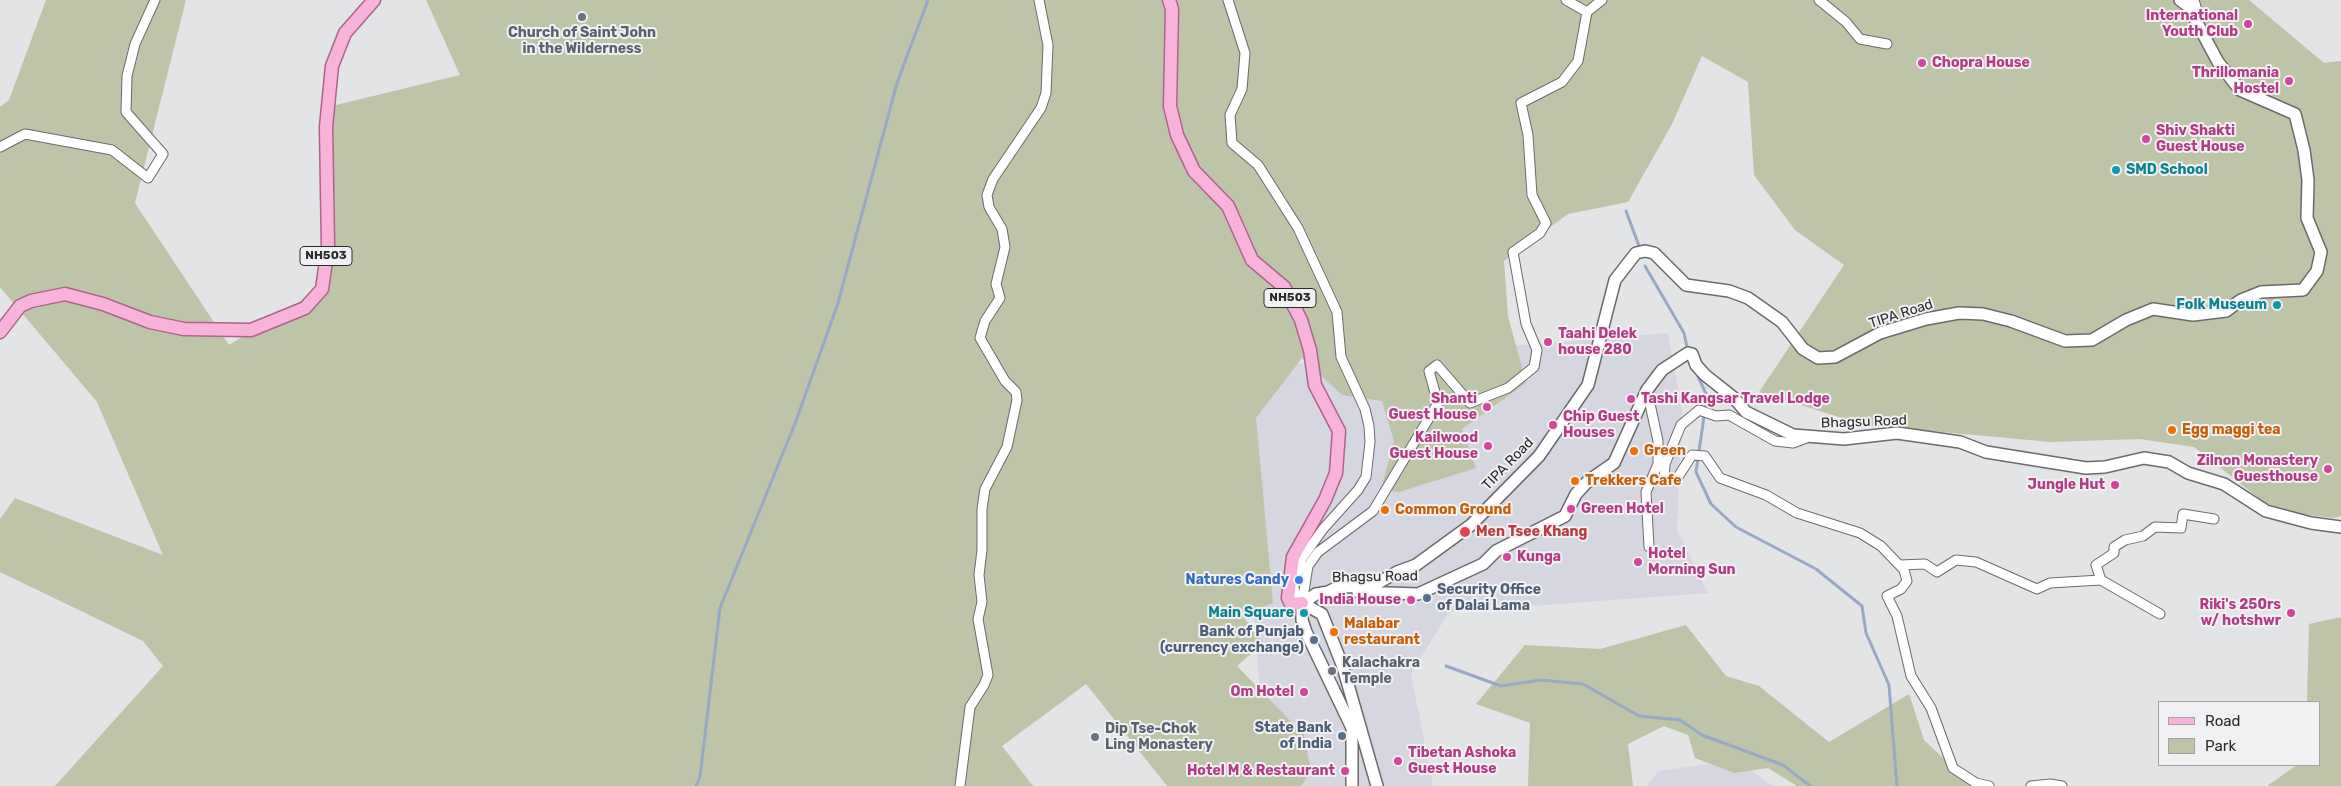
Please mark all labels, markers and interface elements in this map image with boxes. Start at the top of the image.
place label: International Youth Club [2146,8,2238,40]
marker: Church of Saint John in the Wilderness [576,11,588,23]
marker: International Youth Club [2242,18,2254,30]
place label: Church of Saint John in the Wilderness [508,25,656,58]
place label: Chopra House [1932,55,2030,71]
marker: Chopra House [1916,57,1928,69]
place label: Thrillomania Hostel [2192,65,2279,98]
marker: Thrillomania Hostel [2283,75,2295,87]
place label: Shiv Shakti Guest House [2156,123,2245,156]
marker: Shiv Shakti Guest House [2140,133,2152,145]
place label: SMD School [2126,162,2208,178]
marker: SMD School [2110,164,2122,176]
road number: NH503 [300,247,352,266]
road number: NH503 [1264,288,1316,308]
street label: TIPA Road [1867,296,1935,332]
place label: Folk Museum [2176,297,2267,313]
marker: Folk Museum [2271,299,2283,311]
place label: Taahi Delek house 280 [1558,326,1637,358]
marker: Taahi Delek house 280 [1542,336,1554,348]
place label: Shanti Guest House [1388,391,1477,424]
place label: Tashi Kangsar Travel Lodge [1641,391,1830,407]
marker: Tashi Kangsar Travel Lodge [1625,393,1637,405]
marker: Shanti Guest House [1481,401,1493,413]
place label: Chip Guest Houses [1563,409,1639,442]
street label: Bhagsu Road [1821,412,1907,432]
marker: Chip Guest Houses [1547,419,1559,431]
place label: Egg maggi tea [2182,422,2281,438]
marker: Egg maggi tea [2166,424,2178,436]
place label: Kailwood Guest House [1389,430,1478,462]
street label: TIPA Road [1479,434,1537,494]
marker: Kailwood Guest House [1482,440,1494,452]
place label: Green [1644,443,1686,459]
marker: Green [1628,445,1640,457]
place label: Zilnon Monastery Guesthouse [2197,453,2318,486]
marker: Zilnon Monastery Guesthouse [2322,463,2334,475]
place label: Trekkers Cafe [1585,473,1682,489]
marker: Trekkers Cafe [1569,475,1581,487]
place label: Jungle Hut [2028,477,2105,493]
marker: Jungle Hut [2109,479,2121,491]
place label: Green Hotel [1581,501,1664,517]
place label: Common Ground [1395,502,1511,518]
marker: Green Hotel [1565,503,1577,515]
marker: Common Ground [1379,504,1391,516]
place label: Men Tsee Khang [1476,524,1587,540]
marker: Men Tsee Khang [1458,525,1472,539]
place label: Hotel Morning Sun [1648,546,1736,578]
place label: Kunga [1517,549,1561,565]
marker: Kunga [1501,551,1513,563]
marker: Hotel Morning Sun [1632,556,1644,568]
street label: Bhagsu Road [1332,568,1418,586]
place label: Natures Candy [1186,572,1289,588]
marker: Natures Candy [1293,574,1305,586]
place label: Security Office of Dalai Lama [1437,582,1541,614]
place label: India House [1319,592,1401,608]
marker: Security Office of Dalai Lama [1421,592,1433,604]
marker: India House [1405,594,1417,606]
place label: Riki's 250rs w/ hotshwr [2199,597,2281,630]
place label: Main Square [1208,605,1294,621]
marker: Main Square [1298,607,1310,619]
marker: Riki's 250rs w/ hotshwr [2285,607,2297,619]
place label: Malabar restaurant [1344,616,1420,648]
place label: Bank of Punjab (currency exchange) [1160,624,1304,656]
marker: Malabar restaurant [1328,626,1340,638]
marker: Bank of Punjab (currency exchange) [1308,634,1320,646]
place label: Kalachakra Temple [1342,655,1420,688]
marker: Kalachakra Temple [1326,665,1338,677]
place label: Om Hotel [1230,684,1294,700]
marker: Om Hotel [1298,686,1310,698]
legend [2158,701,2321,766]
text: Road [2205,712,2241,730]
place label: State Bank of India [1255,720,1332,752]
place label: Dip Tse-Chok Ling Monastery [1105,721,1213,754]
marker: State Bank of India [1336,730,1348,742]
marker: Dip Tse-Chok Ling Monastery [1089,731,1101,743]
text: Park [2205,737,2236,755]
place label: Tibetan Ashoka Guest House [1408,745,1516,778]
marker: Tibetan Ashoka Guest House [1392,755,1404,767]
place label: Hotel M & Restaurant [1187,763,1335,779]
marker: Hotel M & Restaurant [1339,765,1351,777]

